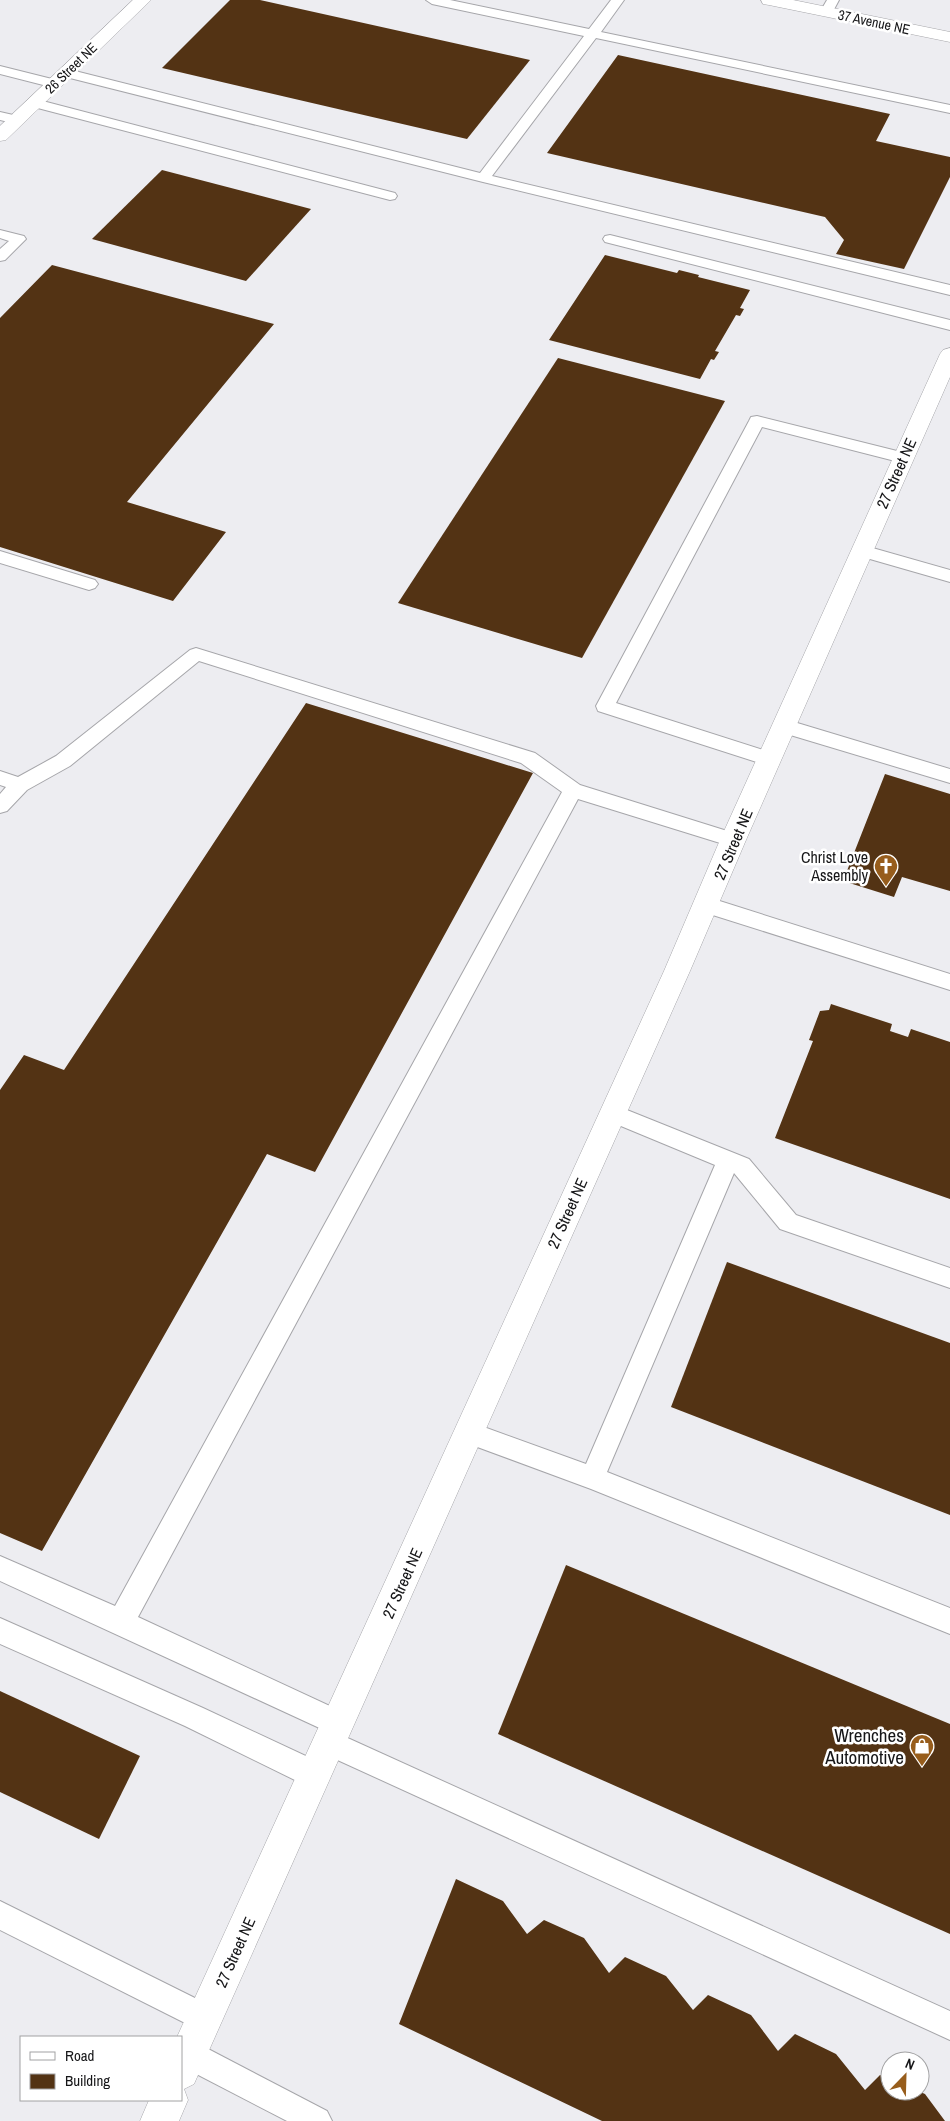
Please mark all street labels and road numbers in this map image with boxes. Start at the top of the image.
street label: 37 Avenue NE [836,6,912,38]
street label: 26 Street NE [41,39,101,97]
street label: 27 Street NE [871,434,921,512]
street label: 27 Street NE [708,805,758,883]
street label: 27 Street NE [542,1174,592,1252]
street label: 27 Street NE [377,1544,427,1622]
street label: 27 Street NE [210,1913,260,1991]

